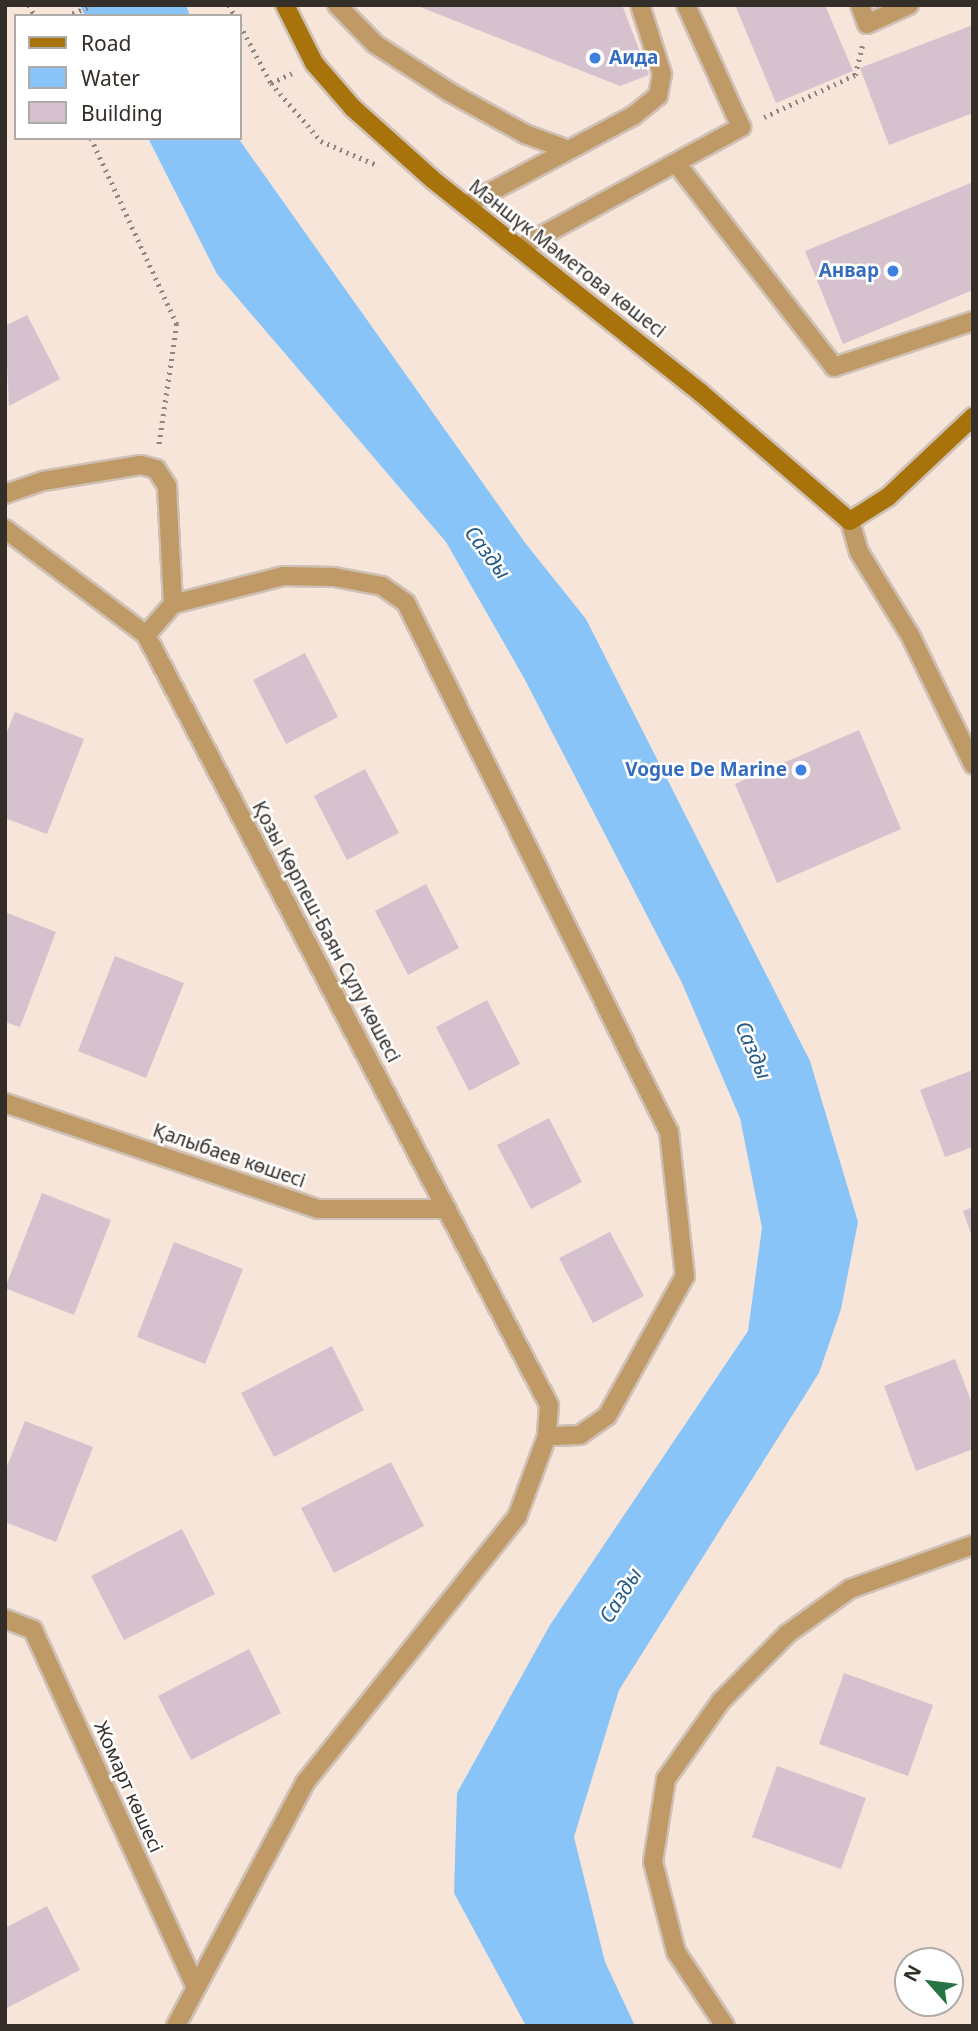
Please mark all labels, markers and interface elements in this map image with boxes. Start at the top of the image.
legend [14,14,242,140]
text: Road [81,29,131,57]
place label: Аида [609,47,658,69]
marker: Аида [587,50,603,66]
text: Water [81,64,140,92]
text: Building [81,99,163,127]
street label: Мәншүк Мәметова көшесі [464,175,670,343]
place label: Анвар [819,260,879,282]
marker: Анвар [885,263,901,279]
water label: Сазды [460,520,516,584]
place label: Vogue De Marine [625,759,787,781]
marker: Vogue De Marine [793,762,809,778]
street label: Қозы Көрпеш-Баян Сұлу көшесі [247,797,405,1067]
water label: Сазды [731,1017,777,1083]
street label: Қалыбаев көшесі [150,1119,308,1193]
water label: Сазды [593,1563,647,1627]
street label: Жомарт көшесі [89,1718,167,1856]
north arrow [894,1947,964,2017]
text: N [897,1960,927,1986]

